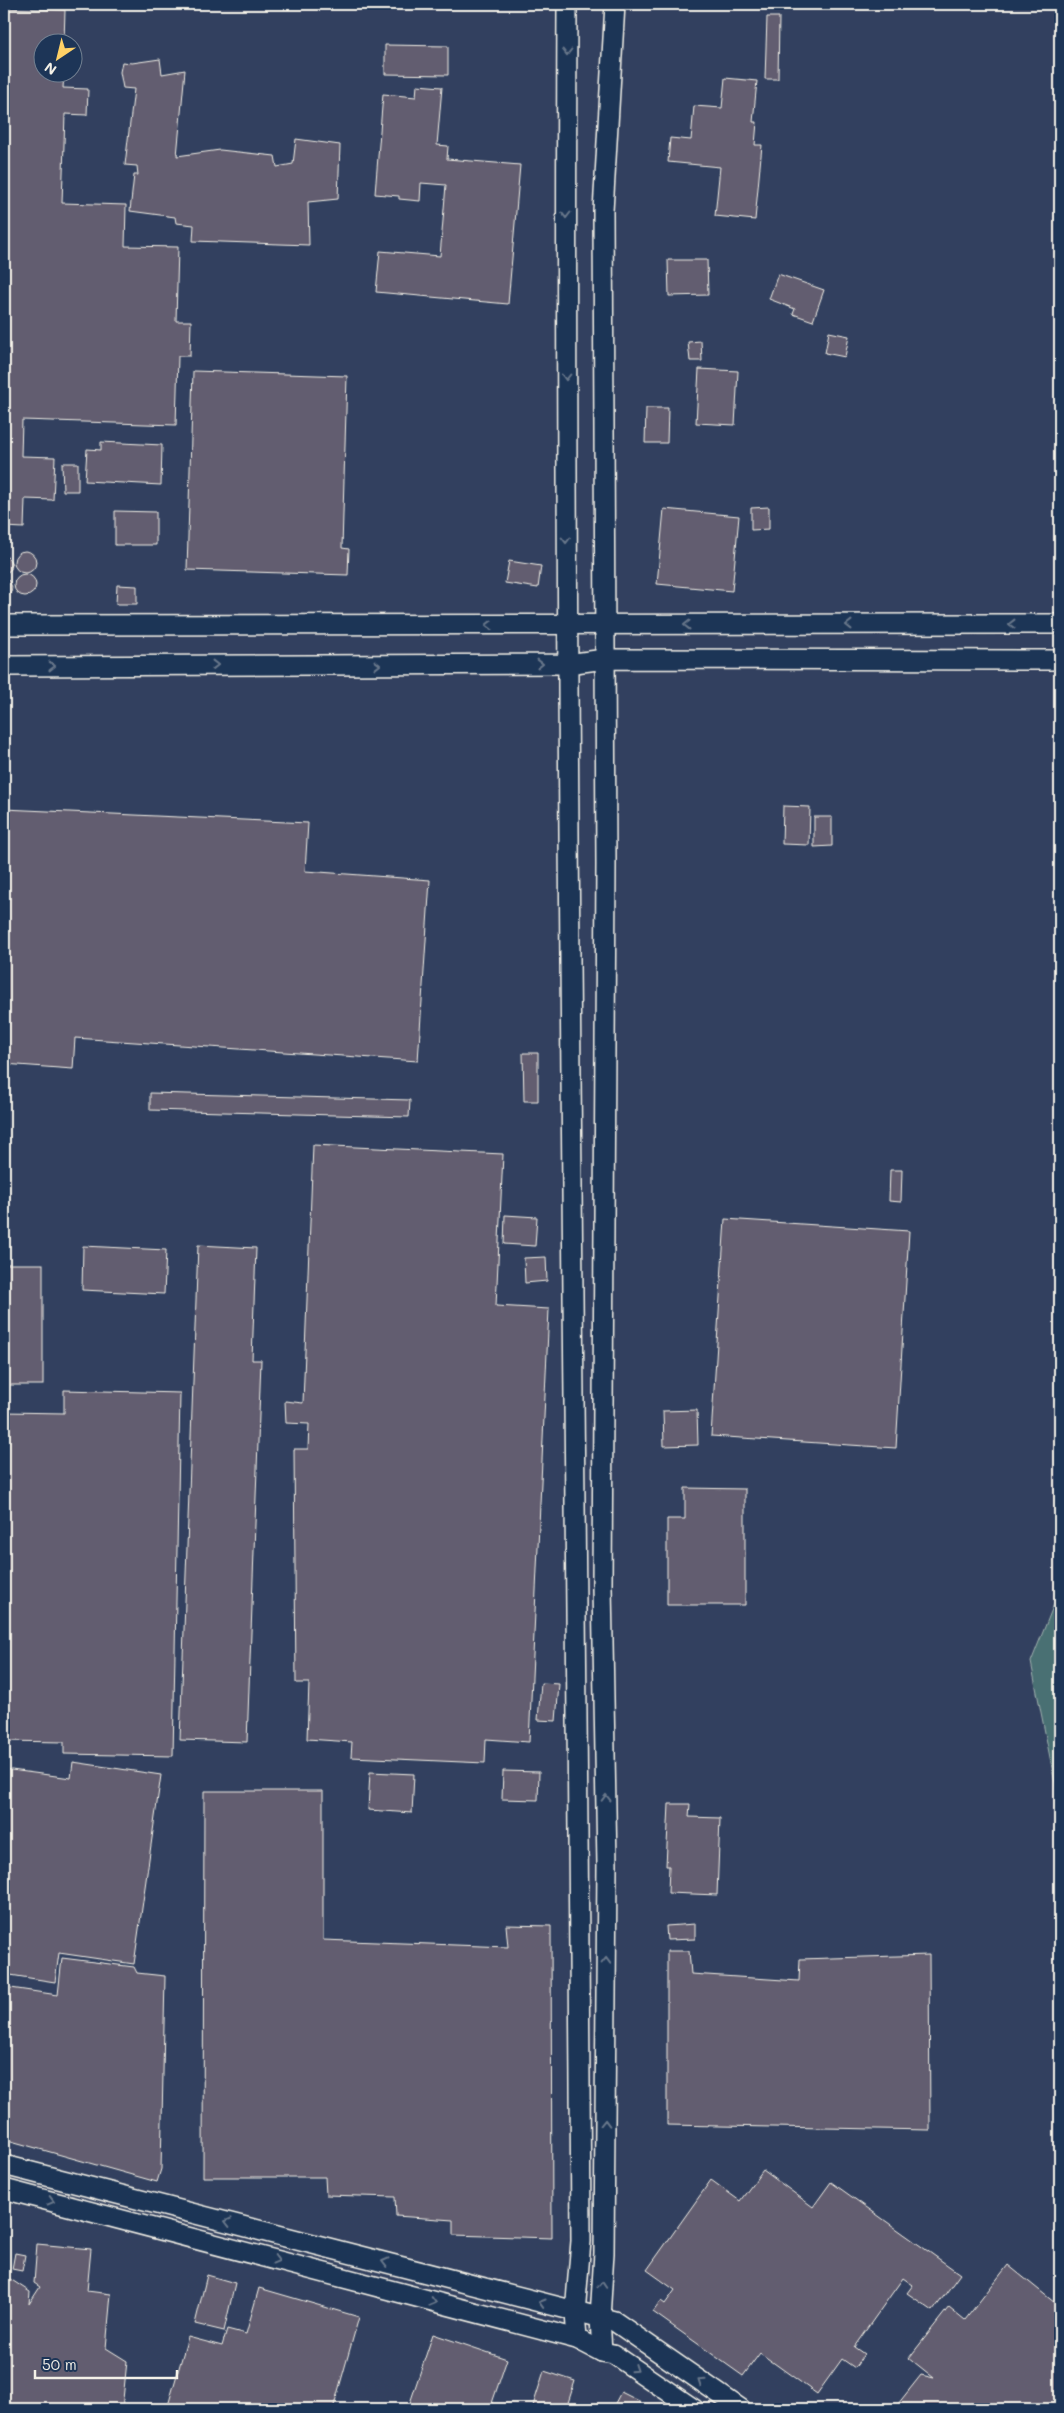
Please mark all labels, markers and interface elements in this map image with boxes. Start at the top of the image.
north arrow [32,32,82,82]
one-way arrow [562,49,572,57]
text: N [40,58,60,80]
one-way arrow [561,212,571,219]
one-way arrow [561,374,571,382]
one-way arrow [561,536,571,544]
one-way arrow [1007,619,1015,629]
one-way arrow [485,620,492,630]
one-way arrow [682,620,690,630]
one-way arrow [845,620,852,630]
one-way arrow [536,659,544,669]
one-way arrow [212,660,219,670]
one-way arrow [374,660,382,670]
one-way arrow [49,661,57,671]
one-way arrow [601,1794,611,1802]
one-way arrow [601,1956,611,1964]
one-way arrow [600,2119,610,2126]
one-way arrow [46,2195,55,2206]
one-way arrow [224,2218,232,2228]
one-way arrow [271,2254,280,2265]
one-way arrow [382,2257,390,2267]
one-way arrow [596,2281,607,2289]
one-way arrow [428,2296,436,2306]
one-way arrow [539,2299,547,2309]
scale bar [35,2348,178,2380]
text: 50 m [42,2354,77,2374]
one-way arrow [630,2363,639,2372]
one-way arrow [697,2379,707,2388]

